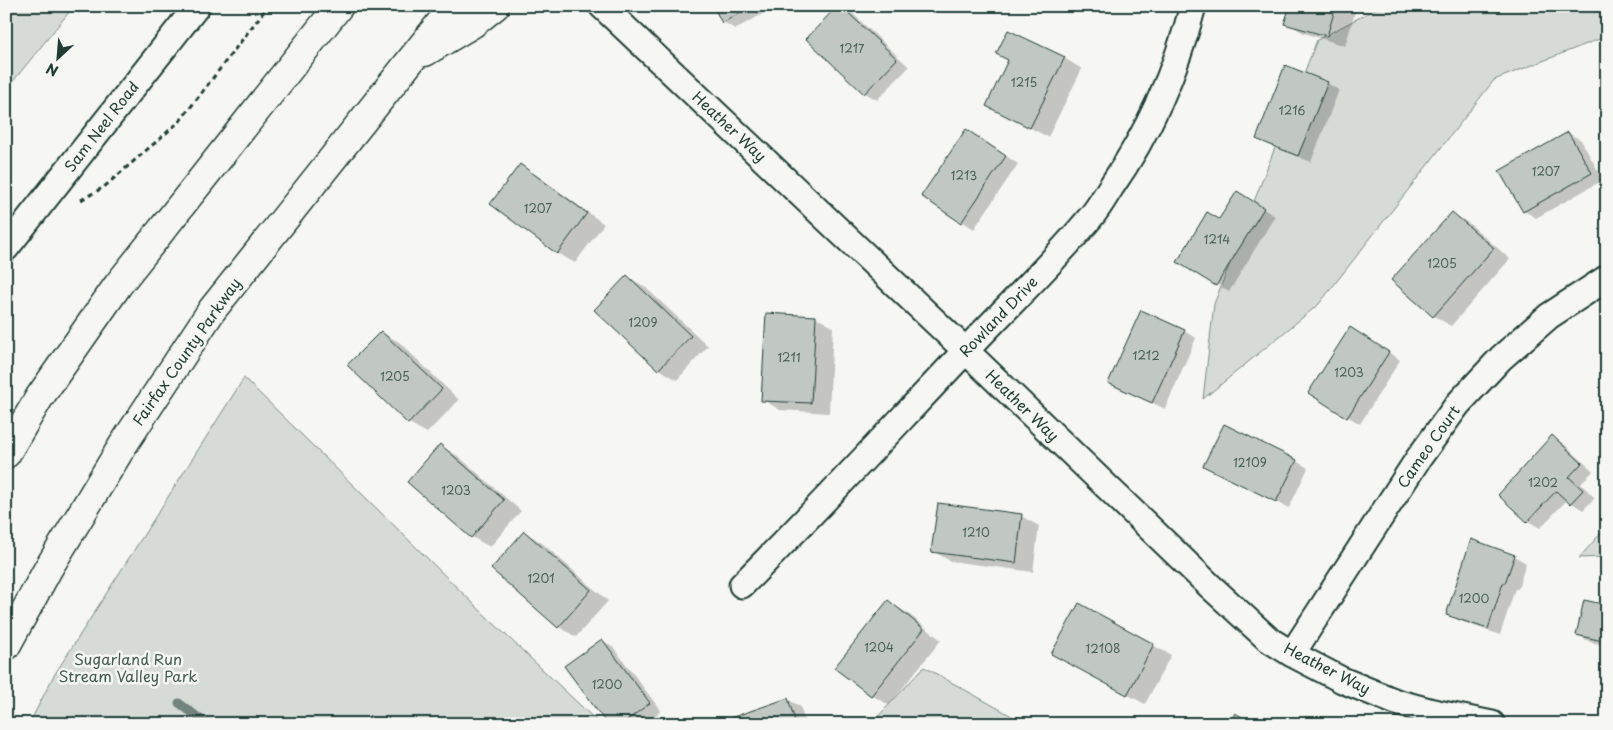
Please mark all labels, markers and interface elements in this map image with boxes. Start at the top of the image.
north arrow [32,32,82,82]
house number: 1217 [840,39,865,57]
text: N [42,58,62,82]
house number: 1215 [1011,73,1037,91]
street label: Sam Neel Road [58,76,144,176]
street label: Heather Way [688,85,772,166]
house number: 1216 [1279,101,1306,119]
house number: 1207 [1532,162,1560,180]
house number: 1213 [951,166,977,184]
house number: 1207 [524,199,552,217]
house number: 1214 [1204,230,1230,248]
house number: 1205 [1427,254,1457,272]
street label: Rowland Drive [953,270,1043,362]
street label: Fairfax County Parkway [126,272,246,430]
house number: 1209 [629,313,657,331]
house number: 1212 [1132,346,1160,364]
house number: 1211 [777,348,801,366]
house number: 1203 [1334,363,1364,381]
street label: Heather Way [981,364,1065,446]
house number: 1205 [380,367,410,385]
street label: Cameo Court [1391,400,1465,492]
house number: 12109 [1233,453,1267,471]
house number: 1202 [1528,473,1558,491]
house number: 1203 [441,481,471,499]
house number: 1210 [962,523,990,541]
house number: 1201 [527,569,555,587]
house number: 1200 [1459,589,1489,607]
street label: Heather Way [1280,636,1375,699]
house number: 1204 [864,638,894,656]
house number: 12108 [1086,639,1120,657]
park label: Sugarland Run Stream Valley Park [59,647,197,687]
house number: 1200 [592,675,622,693]

